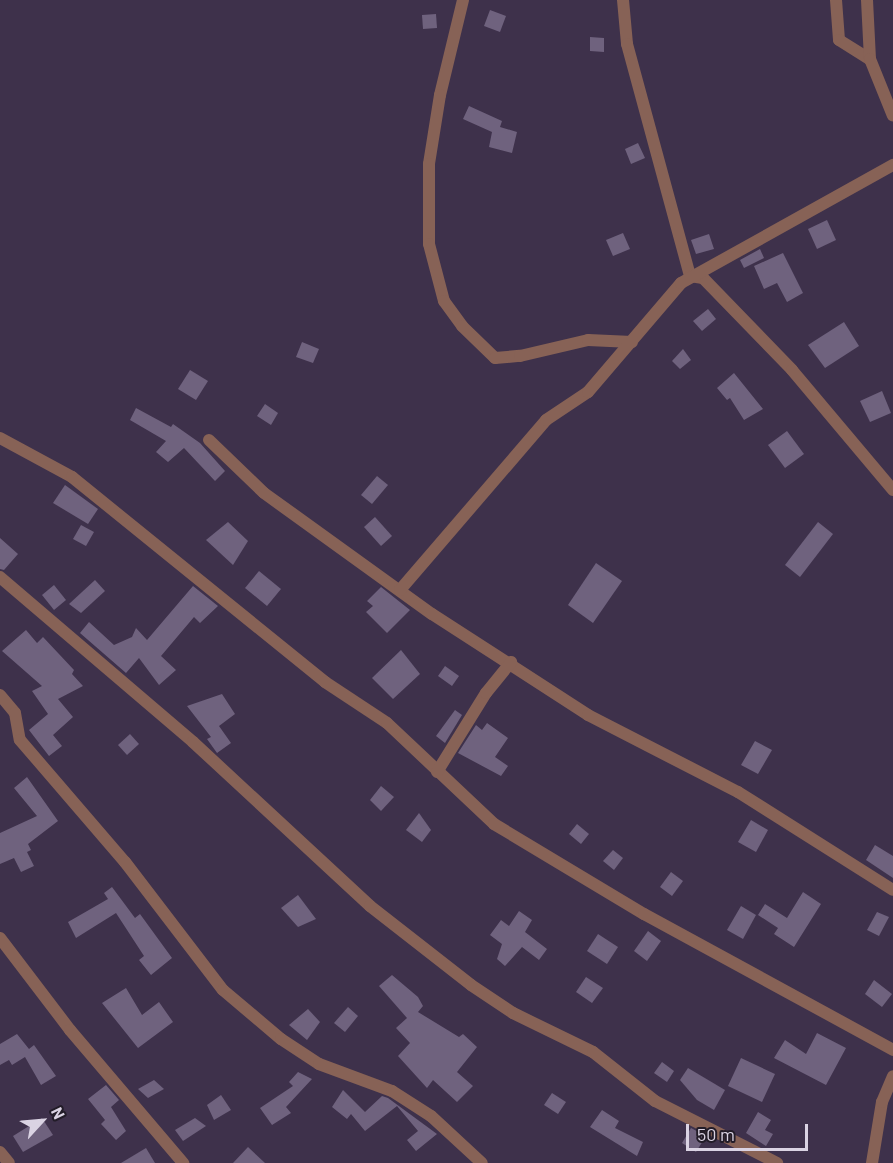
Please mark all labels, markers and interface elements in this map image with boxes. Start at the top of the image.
north arrow [12,1091,72,1151]
text: N [48,1104,69,1122]
scale bar [689,1112,810,1150]
text: 50 m [697,1123,735,1145]

